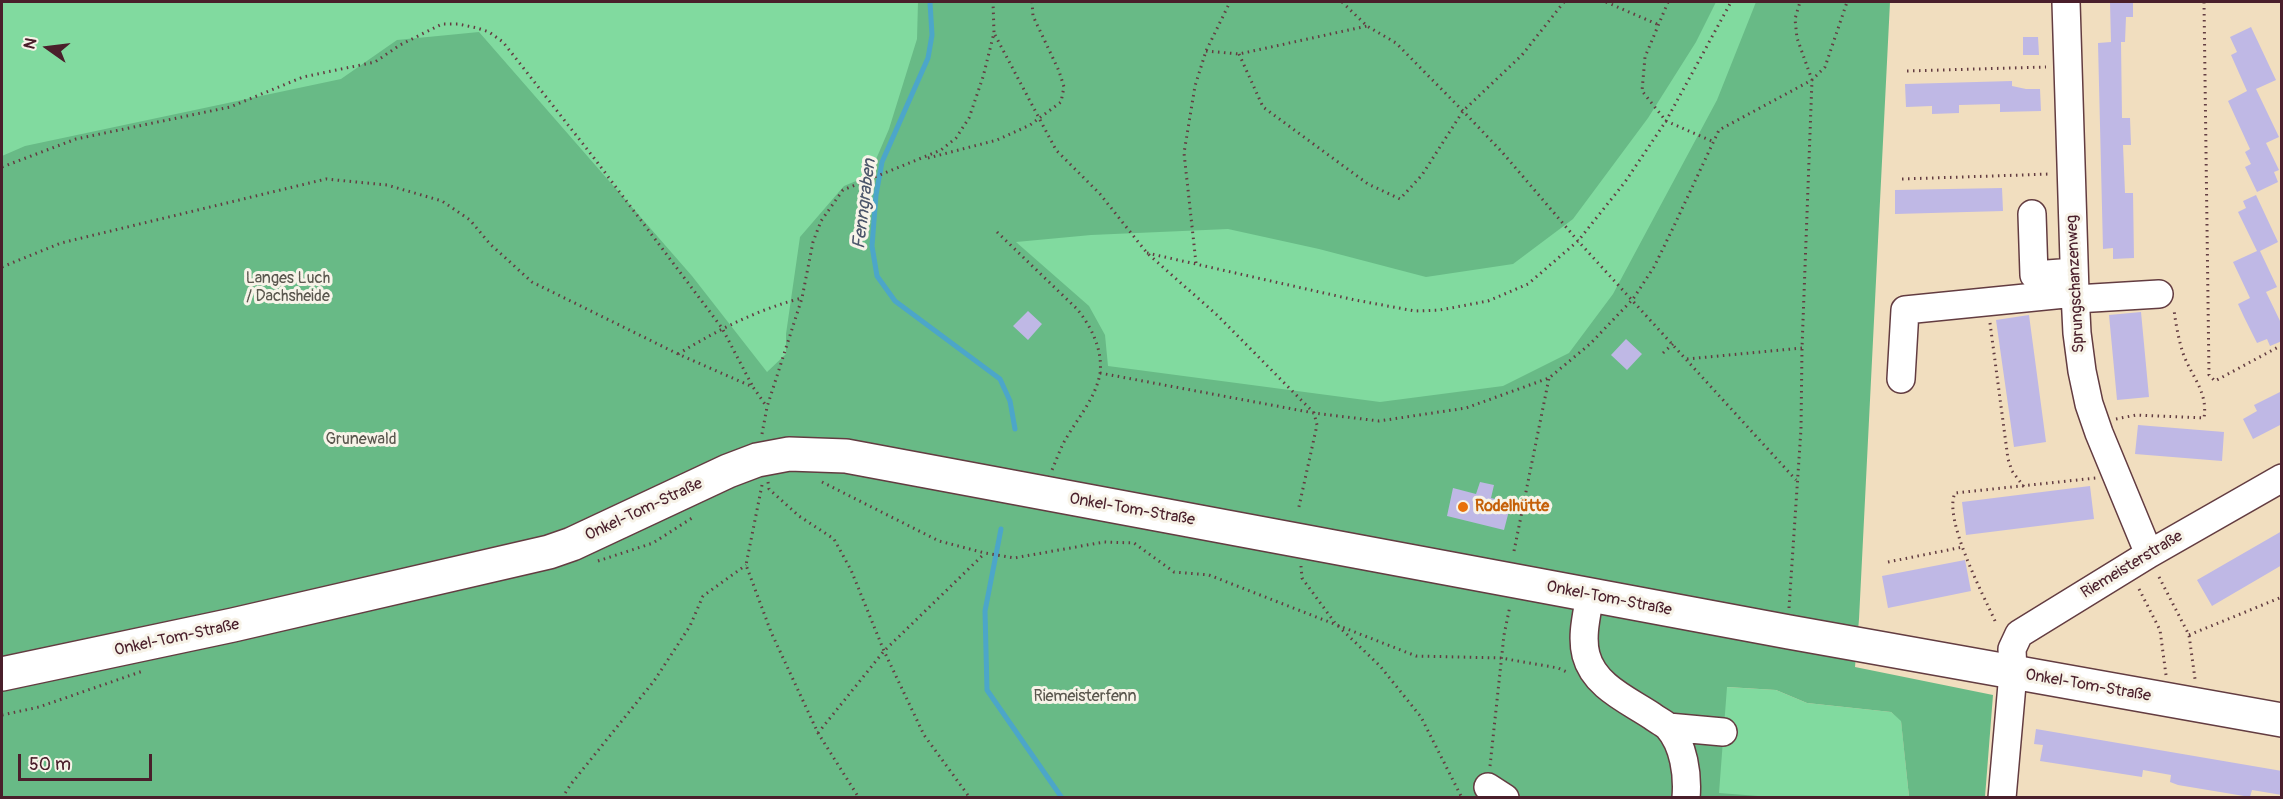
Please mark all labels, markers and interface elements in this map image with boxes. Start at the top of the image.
north arrow [18,18,78,78]
text: N [20,36,42,51]
water label: Fenngraben [849,158,881,250]
street label: Sprungschanzenweg [2063,214,2089,354]
park label: Langes Luch / Dachsheide [246,269,330,307]
park label: Grunewald [325,430,397,450]
street label: Onkel-Tom-Straße [582,474,706,546]
street label: Onkel-Tom-Straße [1068,489,1196,531]
place label: Rodelhütte [1475,497,1549,517]
marker: Rodelhütte [1456,500,1470,514]
street label: Riemeisterstraße [2078,527,2186,603]
street label: Onkel-Tom-Straße [1545,577,1673,621]
street label: Onkel-Tom-Straße [113,615,241,661]
street label: Onkel-Tom-Straße [2024,665,2152,707]
park label: Riemeisterfenn [1033,687,1137,707]
scale bar [21,742,154,780]
text: 50 m [29,753,71,776]

